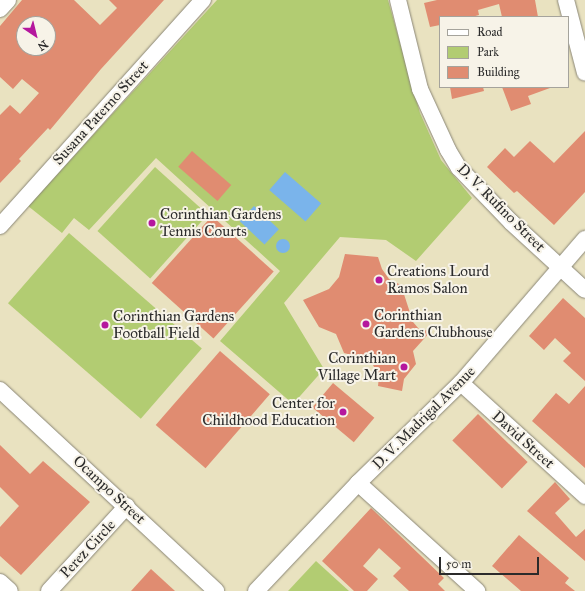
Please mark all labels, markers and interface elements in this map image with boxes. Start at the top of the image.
north arrow [16,16,56,56]
legend [439,16,569,88]
text: Road [477,25,503,39]
text: N [35,37,50,53]
text: Park [477,45,499,59]
street label: Susana Paterno Street [49,57,153,169]
text: Building [477,65,519,79]
street label: D. V. Rufino Street [453,160,549,256]
place label: Corinthian Gardens Tennis Courts [160,205,281,240]
marker: Corinthian Gardens Tennis Courts [147,218,157,228]
place label: Creations Lourd Ramos Salon [387,262,489,297]
marker: Creations Lourd Ramos Salon [374,275,384,285]
place label: Corinthian Gardens Clubhouse [374,306,493,341]
place label: Corinthian Gardens Football Field [113,307,234,342]
marker: Corinthian Gardens Clubhouse [361,319,371,329]
marker: Corinthian Gardens Football Field [100,320,110,330]
place label: Corinthian Village Mart [318,349,396,384]
marker: Corinthian Village Mart [399,362,409,372]
street label: D. V. Madrigal Avenue [369,363,479,473]
place label: Center for Childhood Education [202,394,335,429]
marker: Center for Childhood Education [338,407,348,417]
street label: David Street [488,407,558,473]
street label: Ocampo Street [69,452,149,528]
street label: Perez Circle [57,516,119,582]
scale bar [441,549,541,575]
text: 50 m [446,557,471,571]

